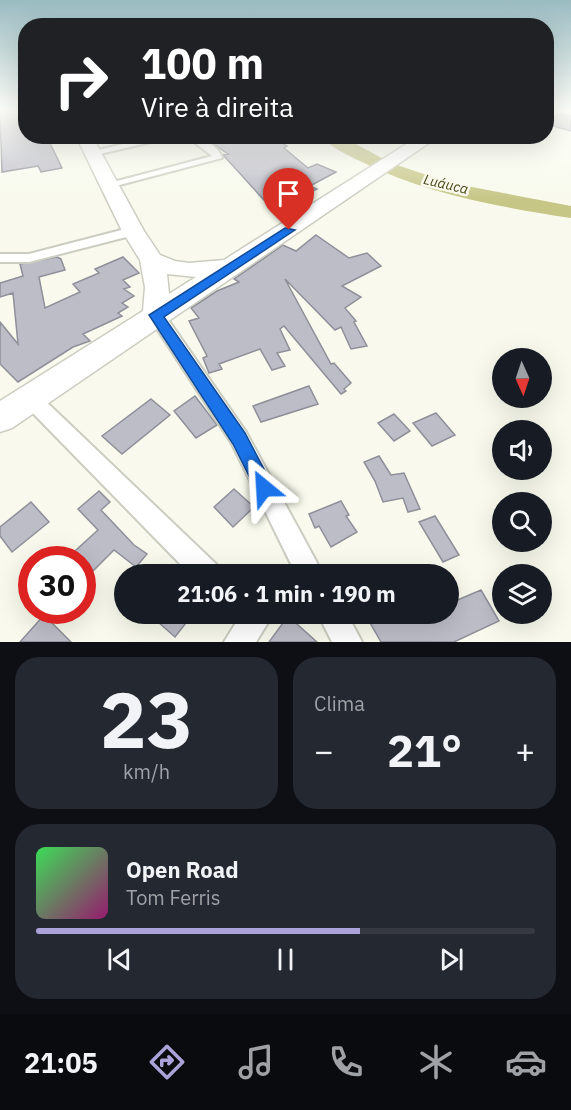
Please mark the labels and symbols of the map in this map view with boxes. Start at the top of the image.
pin [263,168,314,230]
water label: Luáuca [422,170,470,198]
north arrow [492,348,552,408]
position arrow [232,456,296,520]
speed limit sign: 30 [18,546,96,624]

